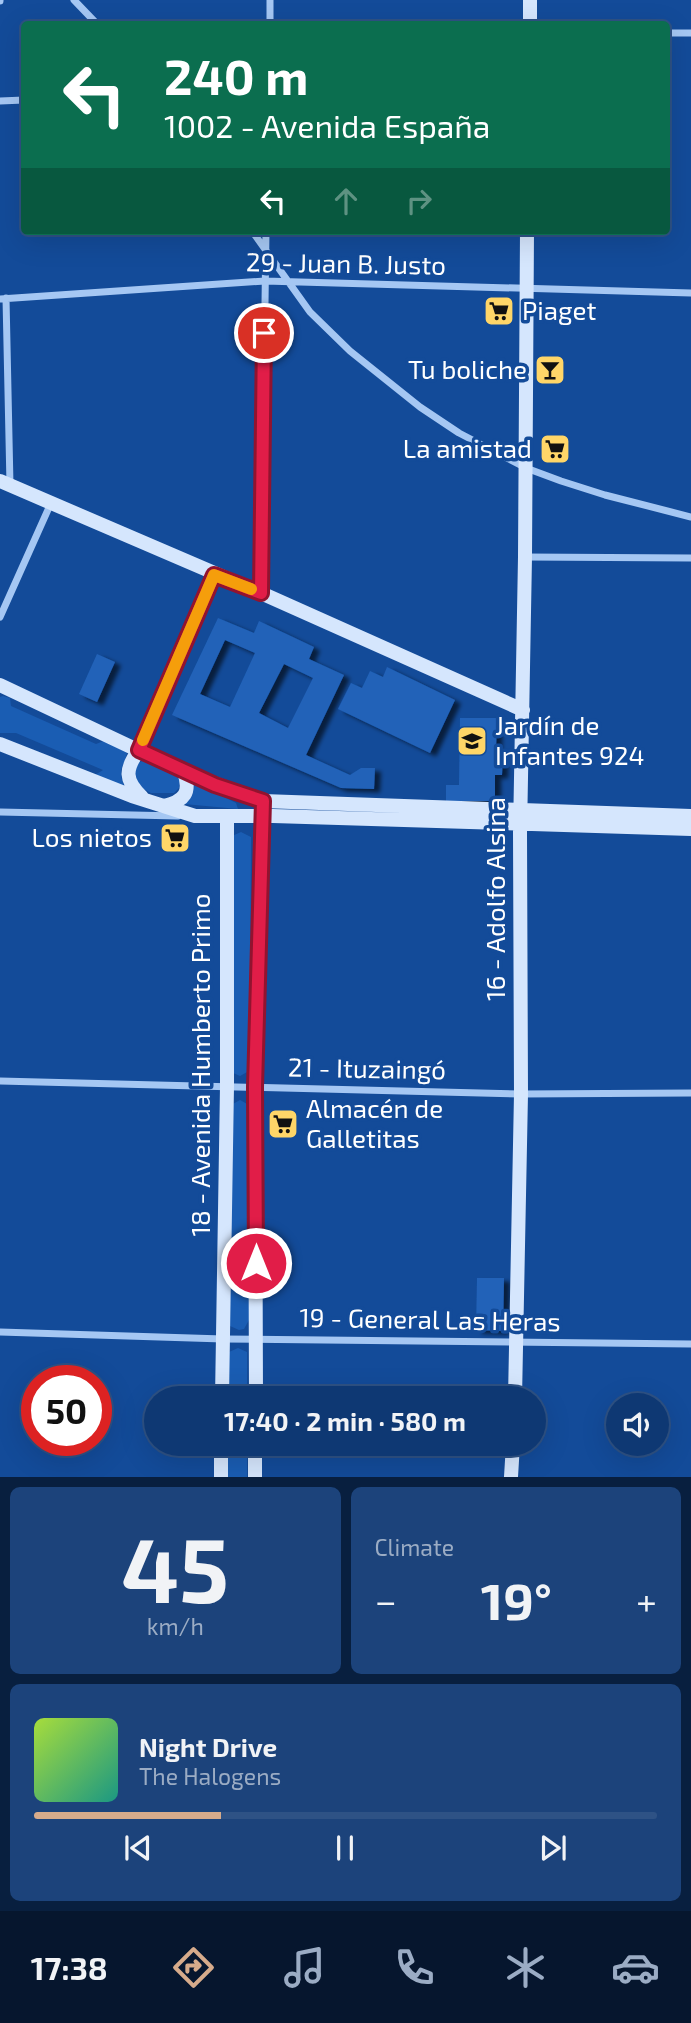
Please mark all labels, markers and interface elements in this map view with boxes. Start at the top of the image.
text: 240 m [164,46,308,105]
icon: left [49,49,140,140]
text: 1002 - Avenida España [164,106,490,144]
icon: left [254,182,292,220]
icon: ahead [327,182,365,220]
icon: right [400,182,438,220]
street label: 29 - Juan B. Justo [246,245,446,280]
supermarket icon: Piaget [482,294,516,328]
place label: Piaget [522,294,596,325]
pin [234,303,294,363]
icon: arrive [245,314,283,352]
place label: Tu boliche [408,353,527,384]
bar icon: Tu boliche [533,353,567,387]
place label: La amistad [403,432,532,463]
supermarket icon: La amistad [538,432,572,466]
place label: Jardín de Infantes 924 [495,709,645,770]
school or university icon: Jardín de Infantes 924 [455,724,489,758]
street label: 16 - Adolfo Alsina [479,797,510,1001]
place label: Los nietos [32,821,152,852]
supermarket icon: Los nietos [158,821,192,855]
street label: 18 - Avenida Humberto Primo [184,894,215,1236]
street label: 21 - Ituzaingó [288,1051,446,1084]
place label: Almacén de Galletitas [306,1092,443,1153]
supermarket icon: Almacén de Galletitas [266,1107,300,1141]
position arrow [219,1226,293,1300]
street label: 19 - General Las Heras [299,1301,561,1336]
speed limit sign: 50 [21,1365,112,1456]
map controls [606,1393,669,1456]
button: sound [606,1393,669,1456]
text: 17:40 · 2 min · 580 m [224,1405,466,1436]
text: 45 [121,1512,229,1621]
text: Climate [375,1533,454,1561]
text: 19° [481,1568,552,1630]
text: − [375,1577,397,1623]
text: + [636,1577,657,1623]
text: km/h [147,1612,204,1640]
text: Night Drive [139,1731,277,1762]
text: The Halogens [139,1762,281,1790]
icon: previous [119,1829,157,1867]
icon: pause [326,1829,364,1867]
icon: next [534,1829,572,1867]
icon: directions [169,1943,218,1992]
icon: music [280,1943,329,1992]
icon: phone [390,1943,439,1992]
icon: climate [501,1943,550,1992]
icon: car [611,1943,660,1992]
text: 17:38 [31,1948,108,1986]

